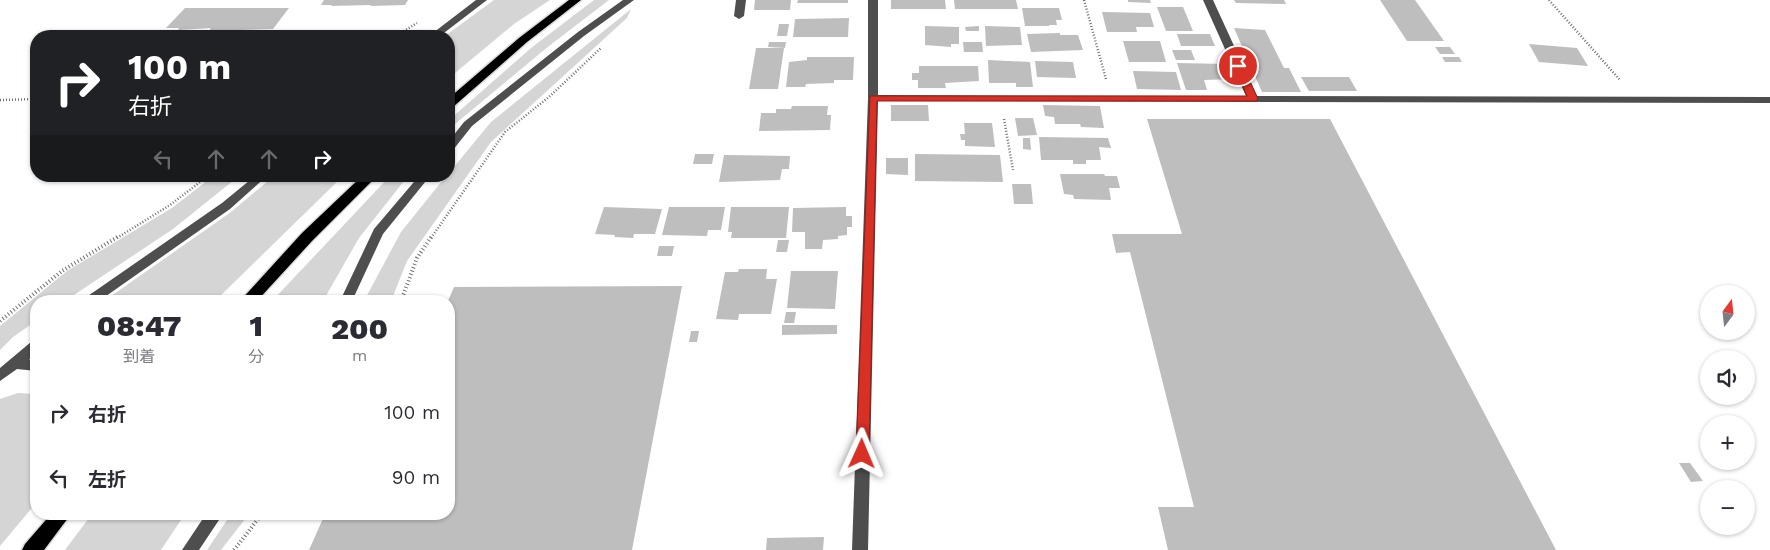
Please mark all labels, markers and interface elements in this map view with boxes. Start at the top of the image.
pin [1217,45,1259,87]
text: 100 m [128,46,231,88]
icon: right [45,50,110,115]
icon: arrive [1224,52,1252,80]
text: 右折 [128,94,172,119]
icon: left [149,145,177,173]
icon: ahead [202,145,230,173]
icon: ahead [255,145,283,173]
icon: right [308,145,336,173]
north arrow [1700,285,1755,340]
map controls [1700,285,1755,535]
text: 08:47 [97,308,181,343]
text: 1 [250,308,263,343]
text: 200 [331,311,388,346]
text: m [352,346,367,365]
text: 到着 [123,347,155,366]
text: 分 [248,347,264,366]
button: sound [1700,350,1755,405]
icon: right [45,399,73,427]
text: 100 m [384,401,440,424]
text: 右折 [88,403,126,426]
button: + [1700,415,1755,470]
position arrow [835,427,887,479]
icon: left [45,464,73,492]
text: 90 m [392,466,440,489]
text: 左折 [88,468,126,491]
button: − [1700,480,1755,535]

